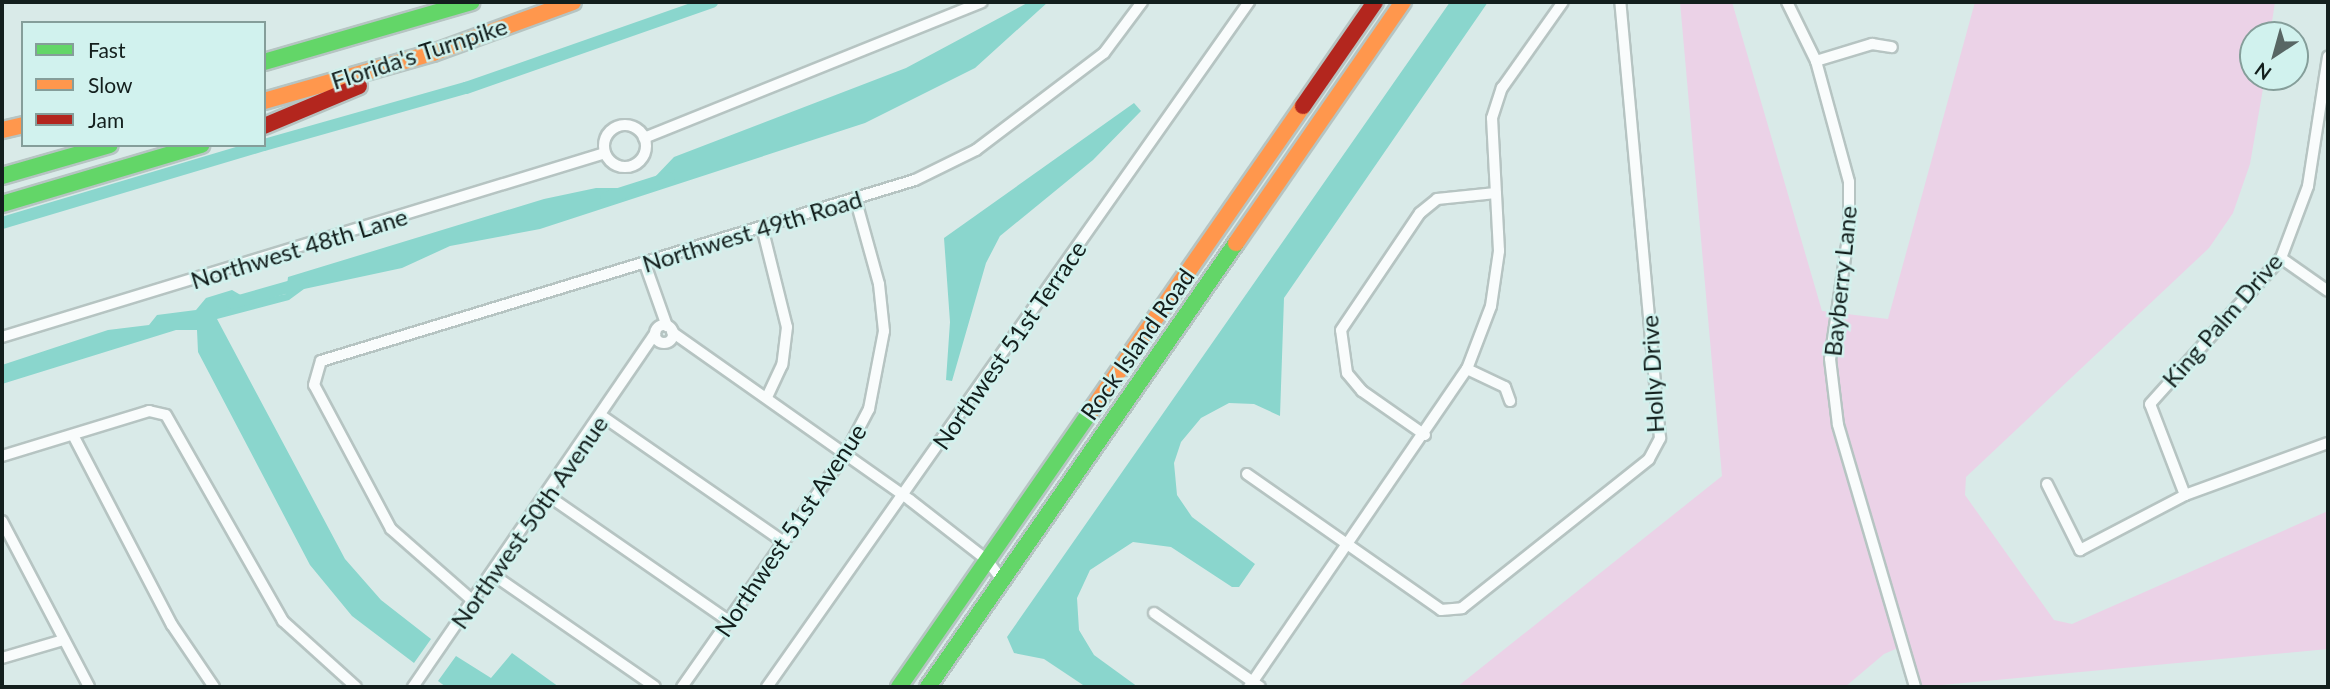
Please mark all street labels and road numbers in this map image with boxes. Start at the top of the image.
street label: Florida's Turnpike [327,11,511,95]
street label: Northwest 49th Road [639,184,865,278]
street label: Northwest 48th Lane [187,201,411,295]
street label: Bayberry Lane [1818,204,1862,358]
street label: Northwest 51st Terrace [926,235,1092,455]
street label: King Palm Drive [2156,247,2288,393]
street label: Rock Island Road [1074,263,1200,425]
street label: Holly Drive [1635,314,1669,434]
street label: Northwest 50th Avenue [444,410,614,634]
street label: Northwest 51st Avenue [708,418,872,642]

